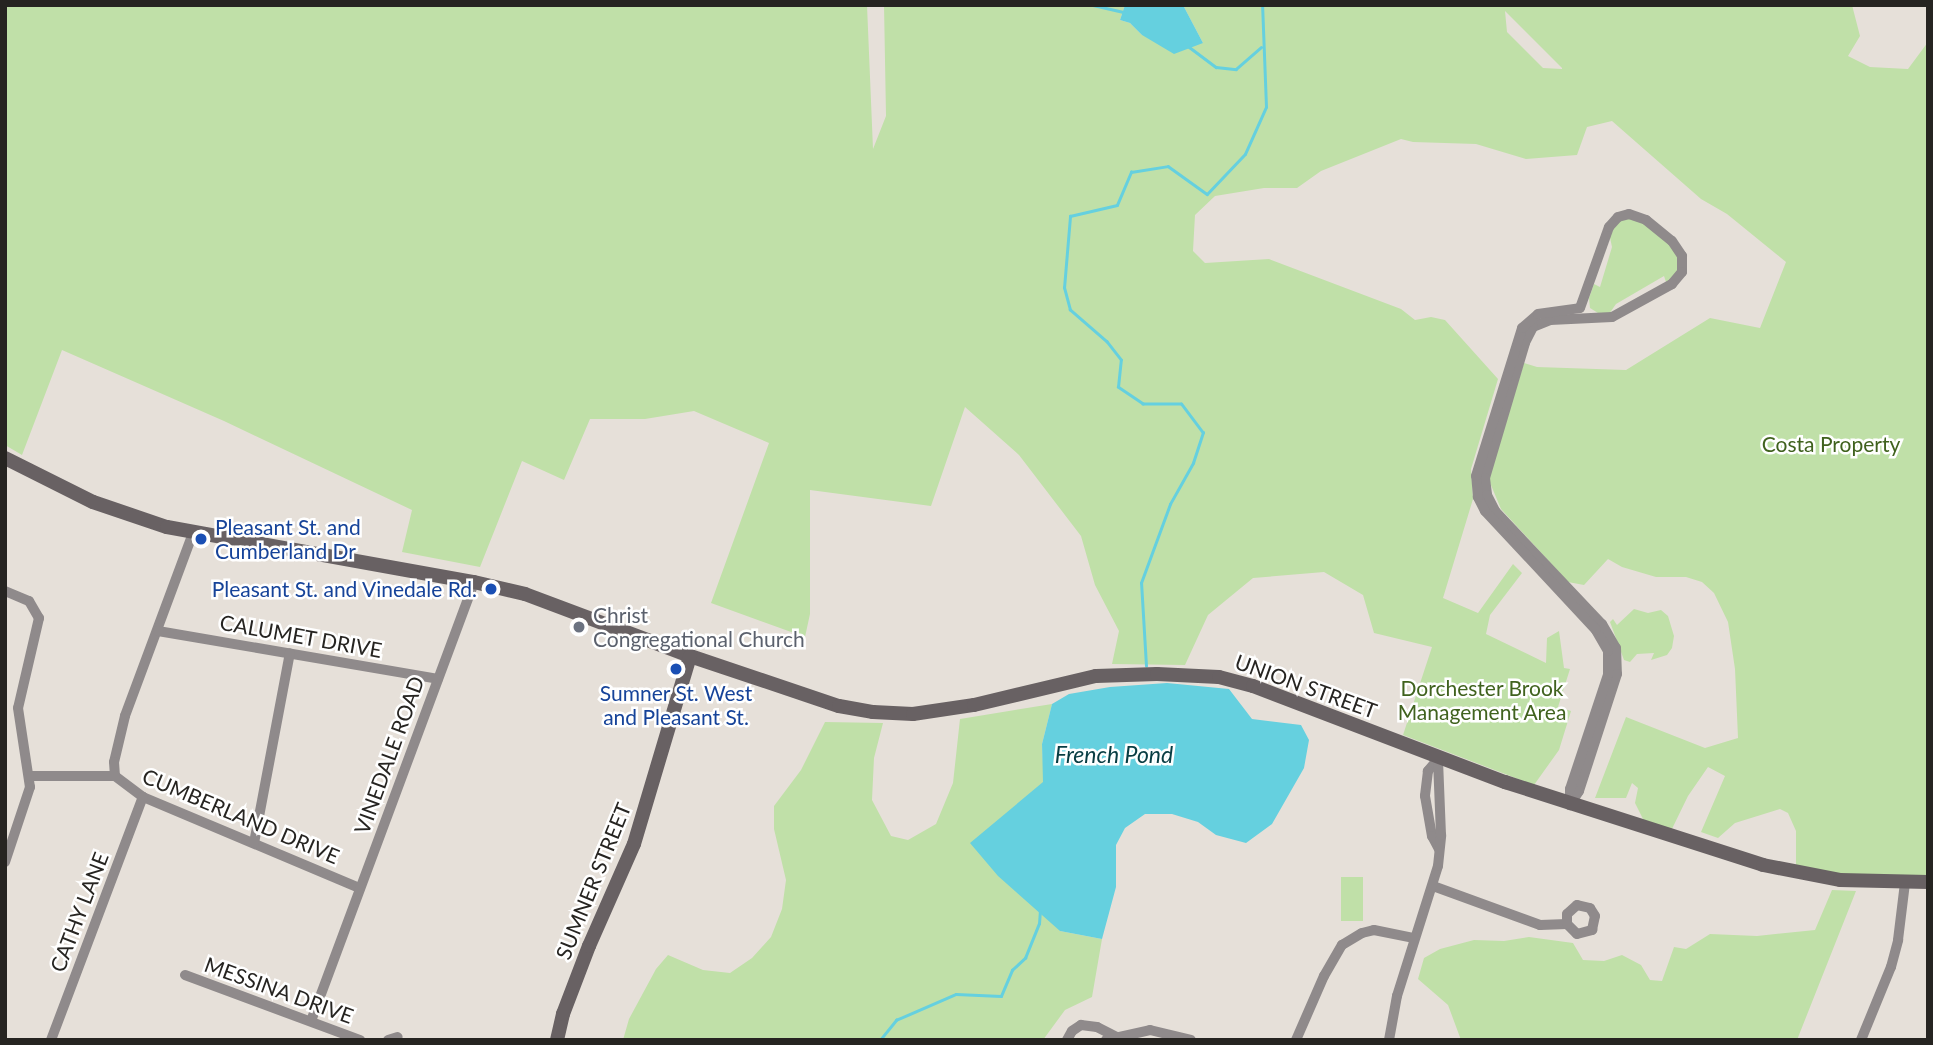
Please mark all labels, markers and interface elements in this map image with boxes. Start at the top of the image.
park label: Costa Property [1762,431,1900,457]
place label: Pleasant St. and Cumberland Dr [215,514,361,564]
marker: Pleasant St. and Cumberland Dr [193,531,209,547]
place label: Pleasant St. and Vinedale Rd. [211,576,477,602]
marker: Pleasant St. and Vinedale Rd. [483,581,499,597]
place label: Christ Congregational Church [593,602,805,652]
street label: CALUMET DRIVE [218,609,384,663]
marker: Christ Congregational Church [571,619,587,635]
street label: UNION STREET [1232,649,1380,723]
marker: Sumner St. West and Pleasant St. [668,661,684,677]
street label: VINEDALE ROAD [349,673,429,837]
park label: Dorchester Brook Management Area [1397,675,1567,725]
place label: Sumner St. West and Pleasant St. [599,680,753,730]
water label: French Pond [1055,740,1173,768]
street label: CUMBERLAND DRIVE [139,763,343,869]
street label: SUMNER STREET [550,799,636,963]
street label: CATHY LANE [45,848,113,976]
street label: MESSINA DRIVE [201,951,357,1029]

